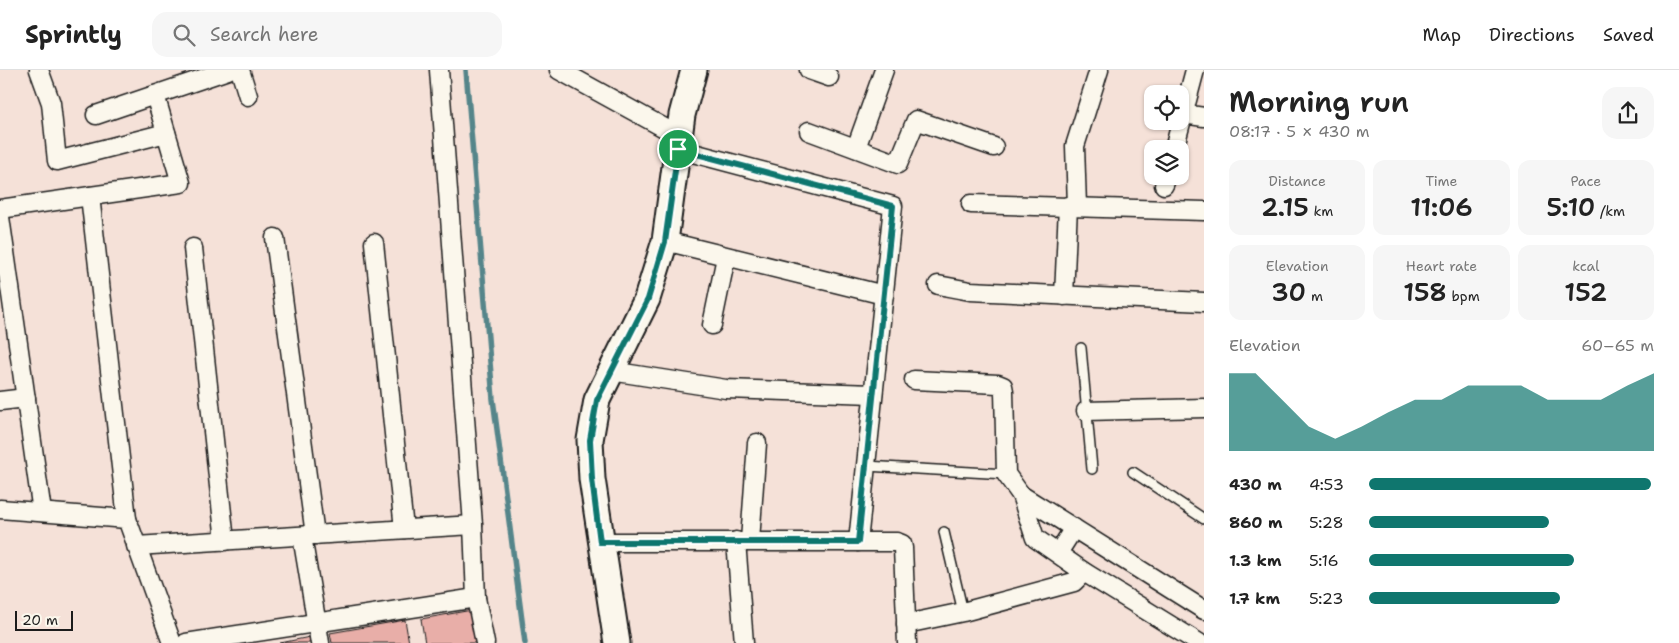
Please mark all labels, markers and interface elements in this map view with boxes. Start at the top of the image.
search box [152,12,502,57]
text: Sprintly [25,19,122,51]
icon: search [170,21,198,49]
text: Search here [210,22,319,47]
text: Map [1423,23,1461,47]
text: Directions [1489,23,1575,47]
text: Saved [1603,23,1654,47]
text: Morning run [1229,83,1409,121]
map controls [1144,85,1189,185]
button: locate [1144,85,1189,130]
button: share [1602,87,1654,139]
text: 08:17 · 5 × 430 m [1229,121,1370,142]
pin [657,128,699,170]
icon: arrive [664,135,692,163]
button: layers [1144,140,1189,185]
text: Distance [1268,172,1326,190]
text: Time [1425,172,1458,190]
text: Pace [1570,172,1601,190]
text: 2.15 [1261,190,1309,224]
text: 11:06 [1410,190,1473,224]
text: 5:10 [1547,190,1595,224]
text: km [1309,202,1333,220]
text: /km [1595,202,1625,220]
text: Elevation [1266,257,1329,275]
text: Heart rate [1406,257,1477,275]
text: kcal [1572,257,1599,275]
text: 30 [1271,275,1306,309]
text: 158 [1403,275,1447,309]
text: 152 [1564,275,1607,309]
text: m [1306,287,1323,305]
text: bpm [1447,287,1480,305]
text: Elevation [1229,335,1301,356]
text: 60–65 m [1581,335,1654,356]
text: 430 m [1229,474,1282,495]
text: 4:53 [1309,474,1344,495]
text: 860 m [1229,512,1283,533]
text: 5:28 [1309,512,1344,533]
text: 1.3 km [1229,550,1282,571]
text: 5:16 [1309,550,1339,571]
text: 1.7 km [1229,588,1280,609]
text: 5:23 [1309,588,1343,609]
scale bar [15,608,72,631]
text: 20 m [22,611,58,629]

